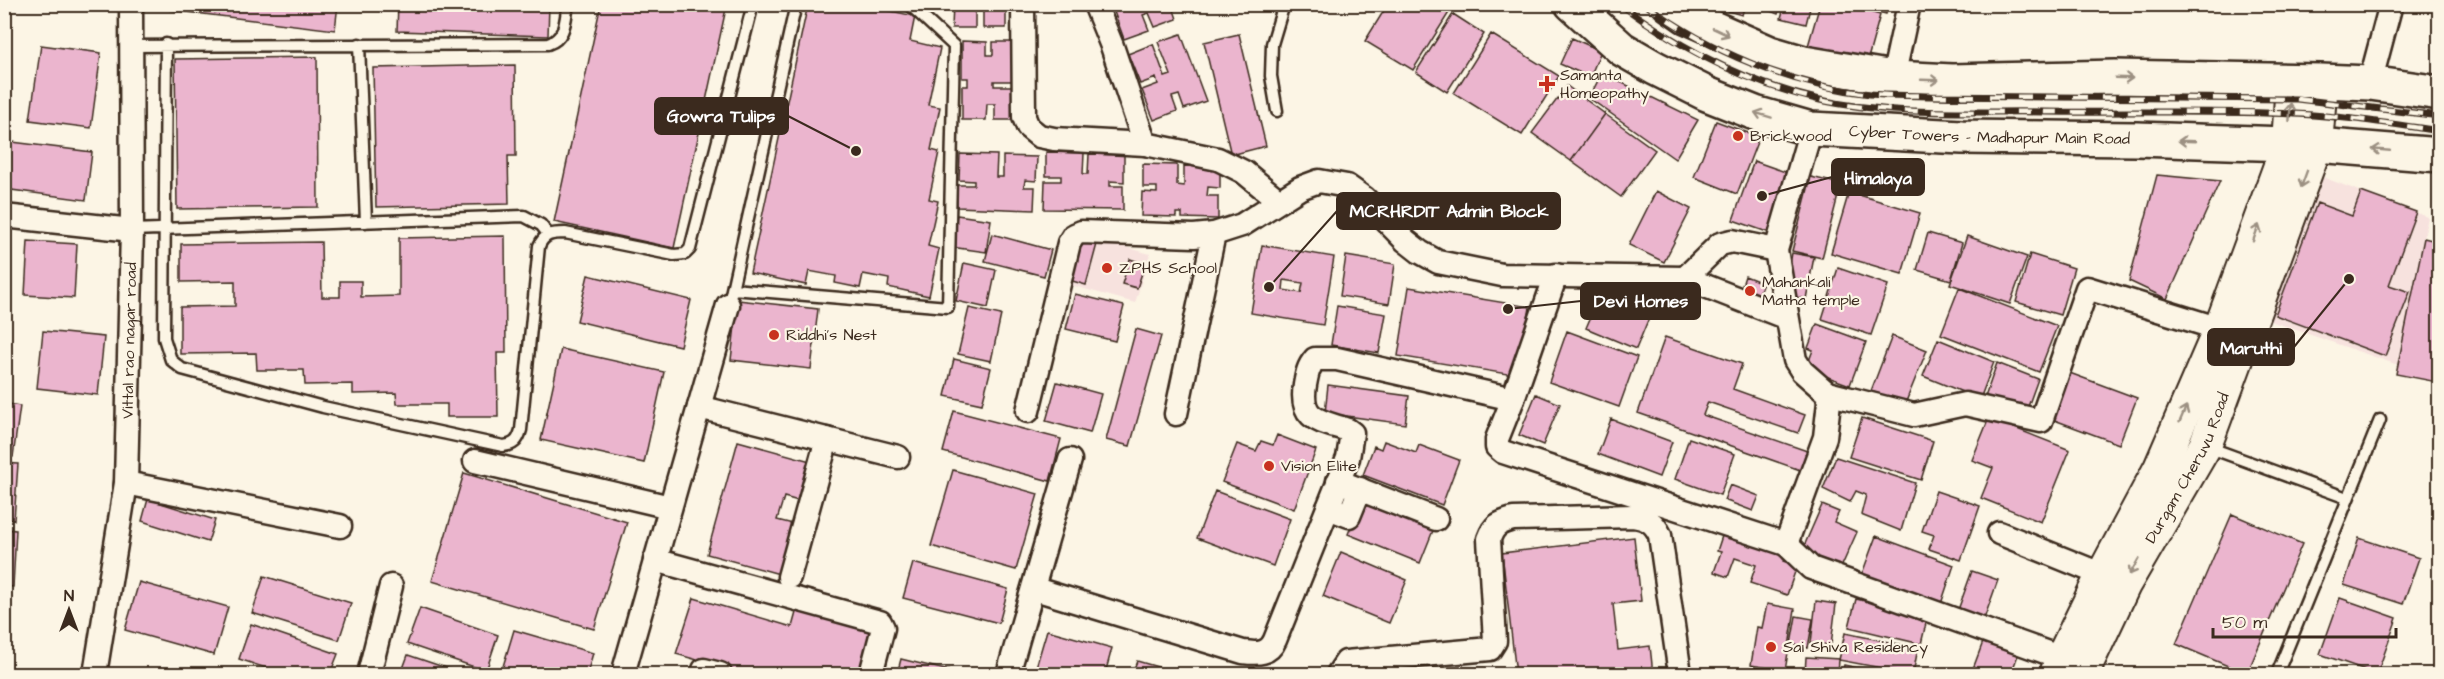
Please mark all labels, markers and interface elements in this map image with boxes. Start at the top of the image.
one-way arrow [1711,27,1729,38]
place label: Samanta Homeopathy [1560,64,1649,105]
one-way arrow [2114,72,2134,83]
one-way arrow [1919,74,1939,85]
marker: Samanta Homeopathy [1538,75,1556,93]
callout: Gowra Tulips [655,98,788,134]
one-way arrow [2284,103,2295,123]
text: Gowra Tulips [667,104,775,129]
one-way arrow [1754,109,1773,120]
street label: Cyber Towers - Madhapur Main Road [1848,120,2130,150]
place label: Brickwood [1750,125,1832,147]
marker: Brickwood [1731,129,1745,143]
one-way arrow [2177,135,2197,146]
one-way arrow [2372,144,2392,155]
callout: Himalaya [1832,159,1924,195]
text: Himalaya [1844,166,1913,192]
one-way arrow [2298,169,2309,187]
callout: MCRHRDIT Admin Block [1337,193,1560,229]
text: MCRHRDIT Admin Block [1350,199,1549,224]
one-way arrow [2251,224,2262,243]
place label: ZPHS School [1119,257,1217,279]
marker: ZPHS School [1100,261,1114,275]
street label: Vittal rao nagar road [117,262,142,419]
place label: Mahankali Matha temple [1762,271,1860,311]
callout: Devi Homes [1581,283,1700,319]
marker: Mahankali Matha temple [1743,284,1757,298]
text: Devi Homes [1594,289,1688,314]
place label: Riddhi's Nest [786,324,877,346]
marker: Riddhi's Nest [767,328,781,342]
callout: Maruthi [2208,329,2294,365]
text: Maruthi [2220,336,2282,361]
street label: Durgam Cheruvu Road [2140,389,2235,547]
one-way arrow [2178,405,2189,423]
place label: Vision Elite [1281,455,1357,477]
marker: Vision Elite [1262,459,1276,473]
one-way arrow [2127,559,2139,576]
north arrow [39,580,99,640]
text: N [64,585,74,607]
scale bar [2213,601,2396,639]
text: 50 m [2222,610,2267,635]
place label: Sai Shiva Residency [1783,636,1928,659]
marker: Sai Shiva Residency [1764,640,1778,654]

